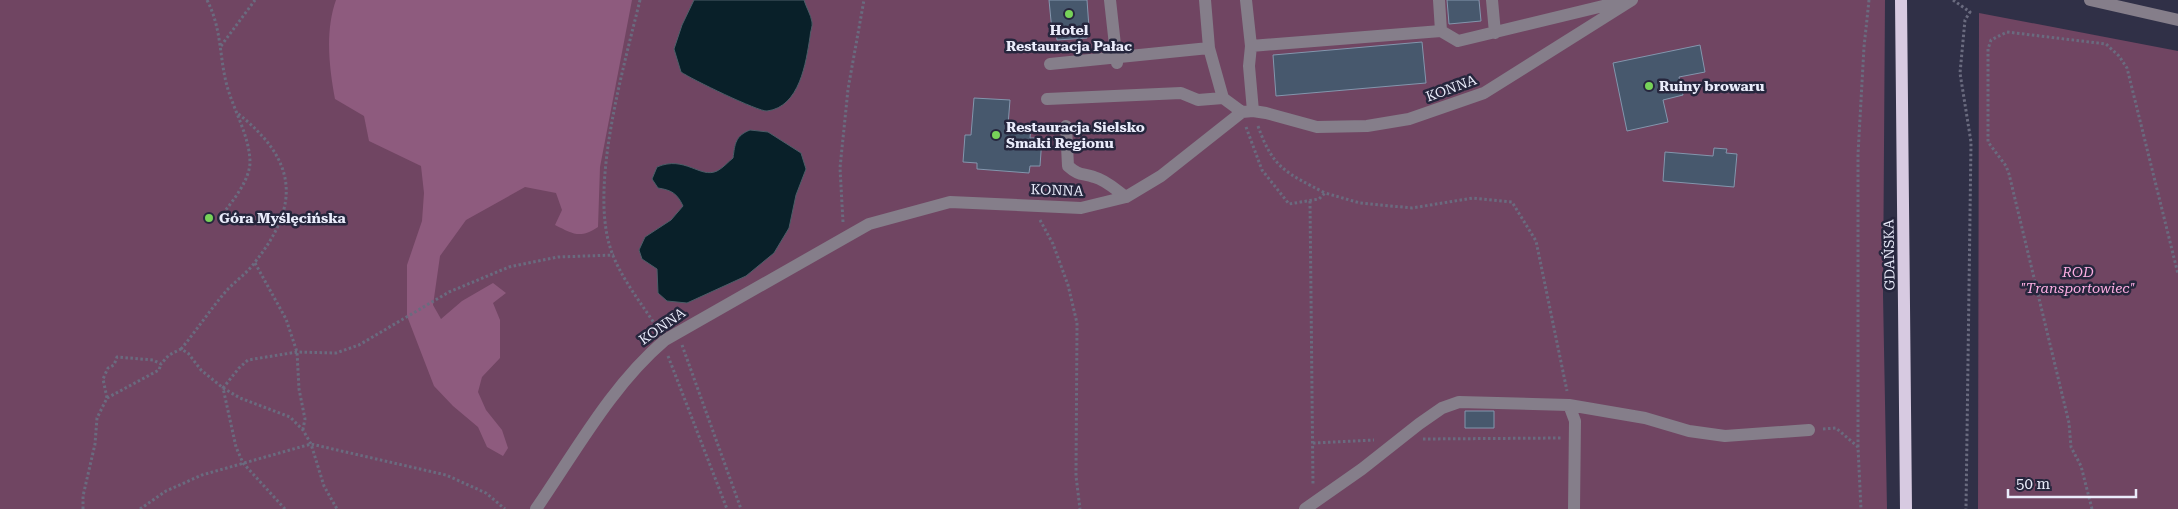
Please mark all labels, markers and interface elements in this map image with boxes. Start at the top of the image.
marker: Hotel Restauracja Pałac [1063,8,1075,20]
place label: Hotel Restauracja Pałac [1006,22,1132,54]
street label: KONNA [1423,71,1479,105]
place label: Ruiny browaru [1659,78,1764,94]
marker: Ruiny browaru [1643,80,1655,92]
place label: Restauracja Sielsko Smaki Regionu [1006,119,1145,151]
marker: Restauracja Sielsko Smaki Regionu [990,129,1002,141]
street label: KONNA [1030,181,1084,199]
place label: Góra Myślęcińska [219,210,347,226]
marker: Góra Myślęcińska [203,212,215,224]
street label: GDAŃSKA [1880,219,1898,291]
park label: ROD "Transportowiec" [2021,264,2135,296]
street label: KONNA [636,304,688,348]
scale bar [2008,466,2136,498]
text: 50 m [2016,475,2051,493]

